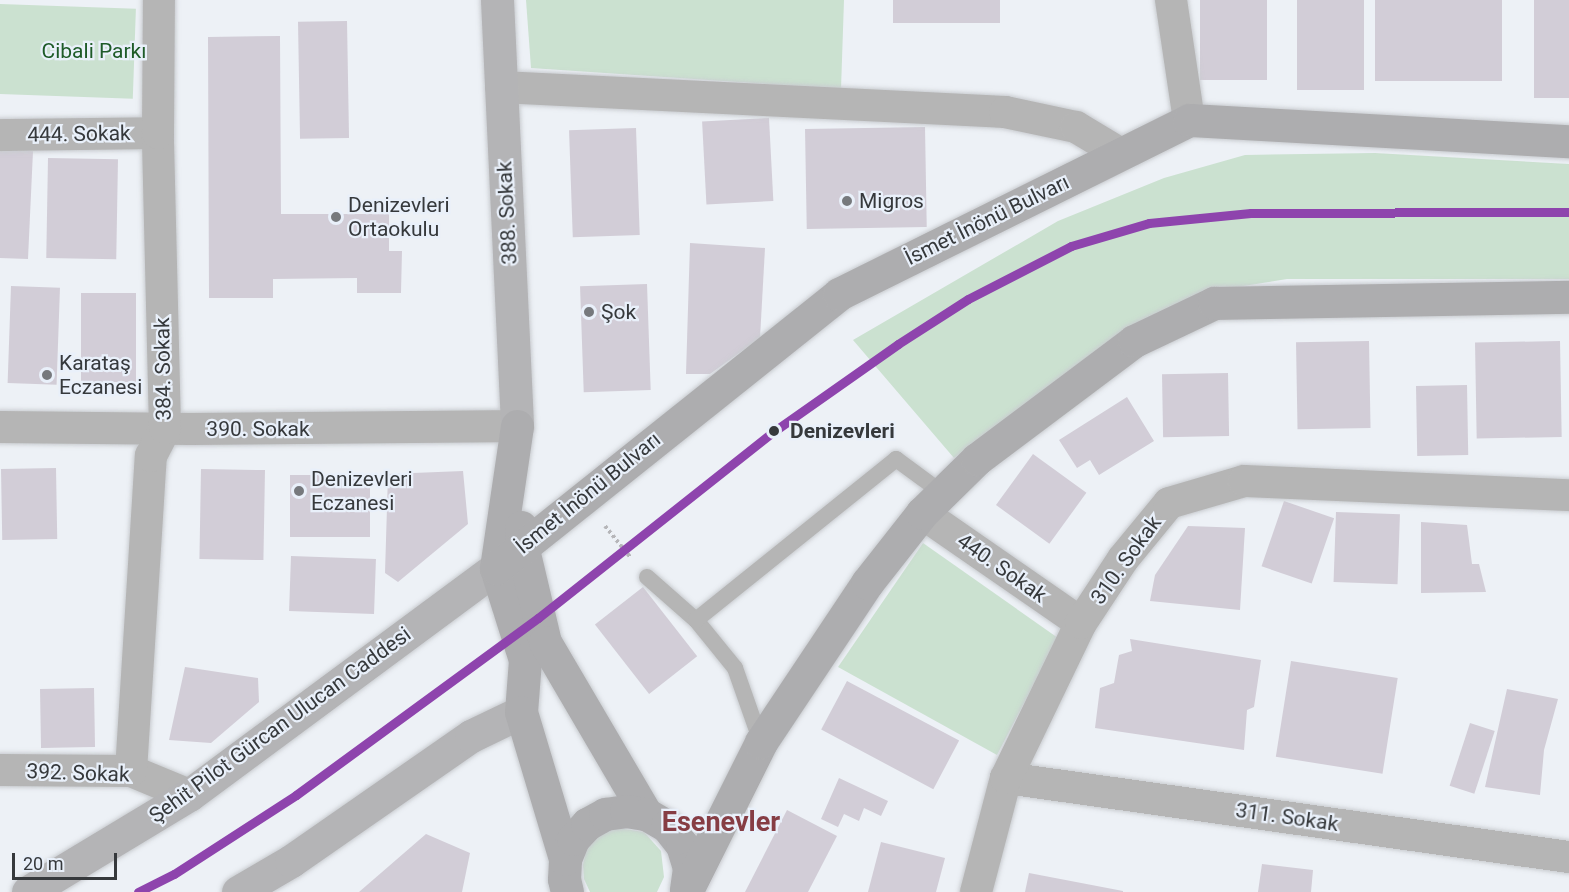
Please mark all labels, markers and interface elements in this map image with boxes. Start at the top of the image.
park label: Cibali Parkı [42,38,146,64]
street label: 444. Sokak [27,121,131,147]
street label: 388. Sokak [492,161,522,265]
street label: İsmet İnönü Bulvarı [901,169,1073,271]
place label: Migros [859,188,924,214]
place label: Denizevleri Ortaokulu [348,192,450,242]
marker: Migros [840,194,854,208]
marker: Denizevleri Ortaokulu [329,210,343,224]
place label: Şok [601,299,636,325]
marker: Şok [582,305,596,319]
street label: 384. Sokak [150,317,176,421]
place label: Karataş Eczanesi [59,350,142,400]
marker: Karataş Eczanesi [40,368,54,382]
street label: 390. Sokak [206,416,310,442]
place label: Denizevleri [790,418,895,444]
marker: Denizevleri [763,420,785,442]
street label: İsmet İnönü Bulvarı [510,427,666,559]
place label: Denizevleri Eczanesi [311,466,413,516]
marker: Denizevleri Eczanesi [292,484,306,498]
street label: 310. Sokak [1085,511,1167,609]
street label: 440. Sokak [952,528,1052,608]
street label: Şehit Pilot Gürcan Ulucan Caddesi [144,622,416,828]
street label: 392. Sokak [26,759,130,787]
street label: 311. Sokak [1234,797,1340,837]
district label: Esenevler [662,807,780,839]
scale bar [15,841,120,879]
text: 20 m [23,853,63,874]

